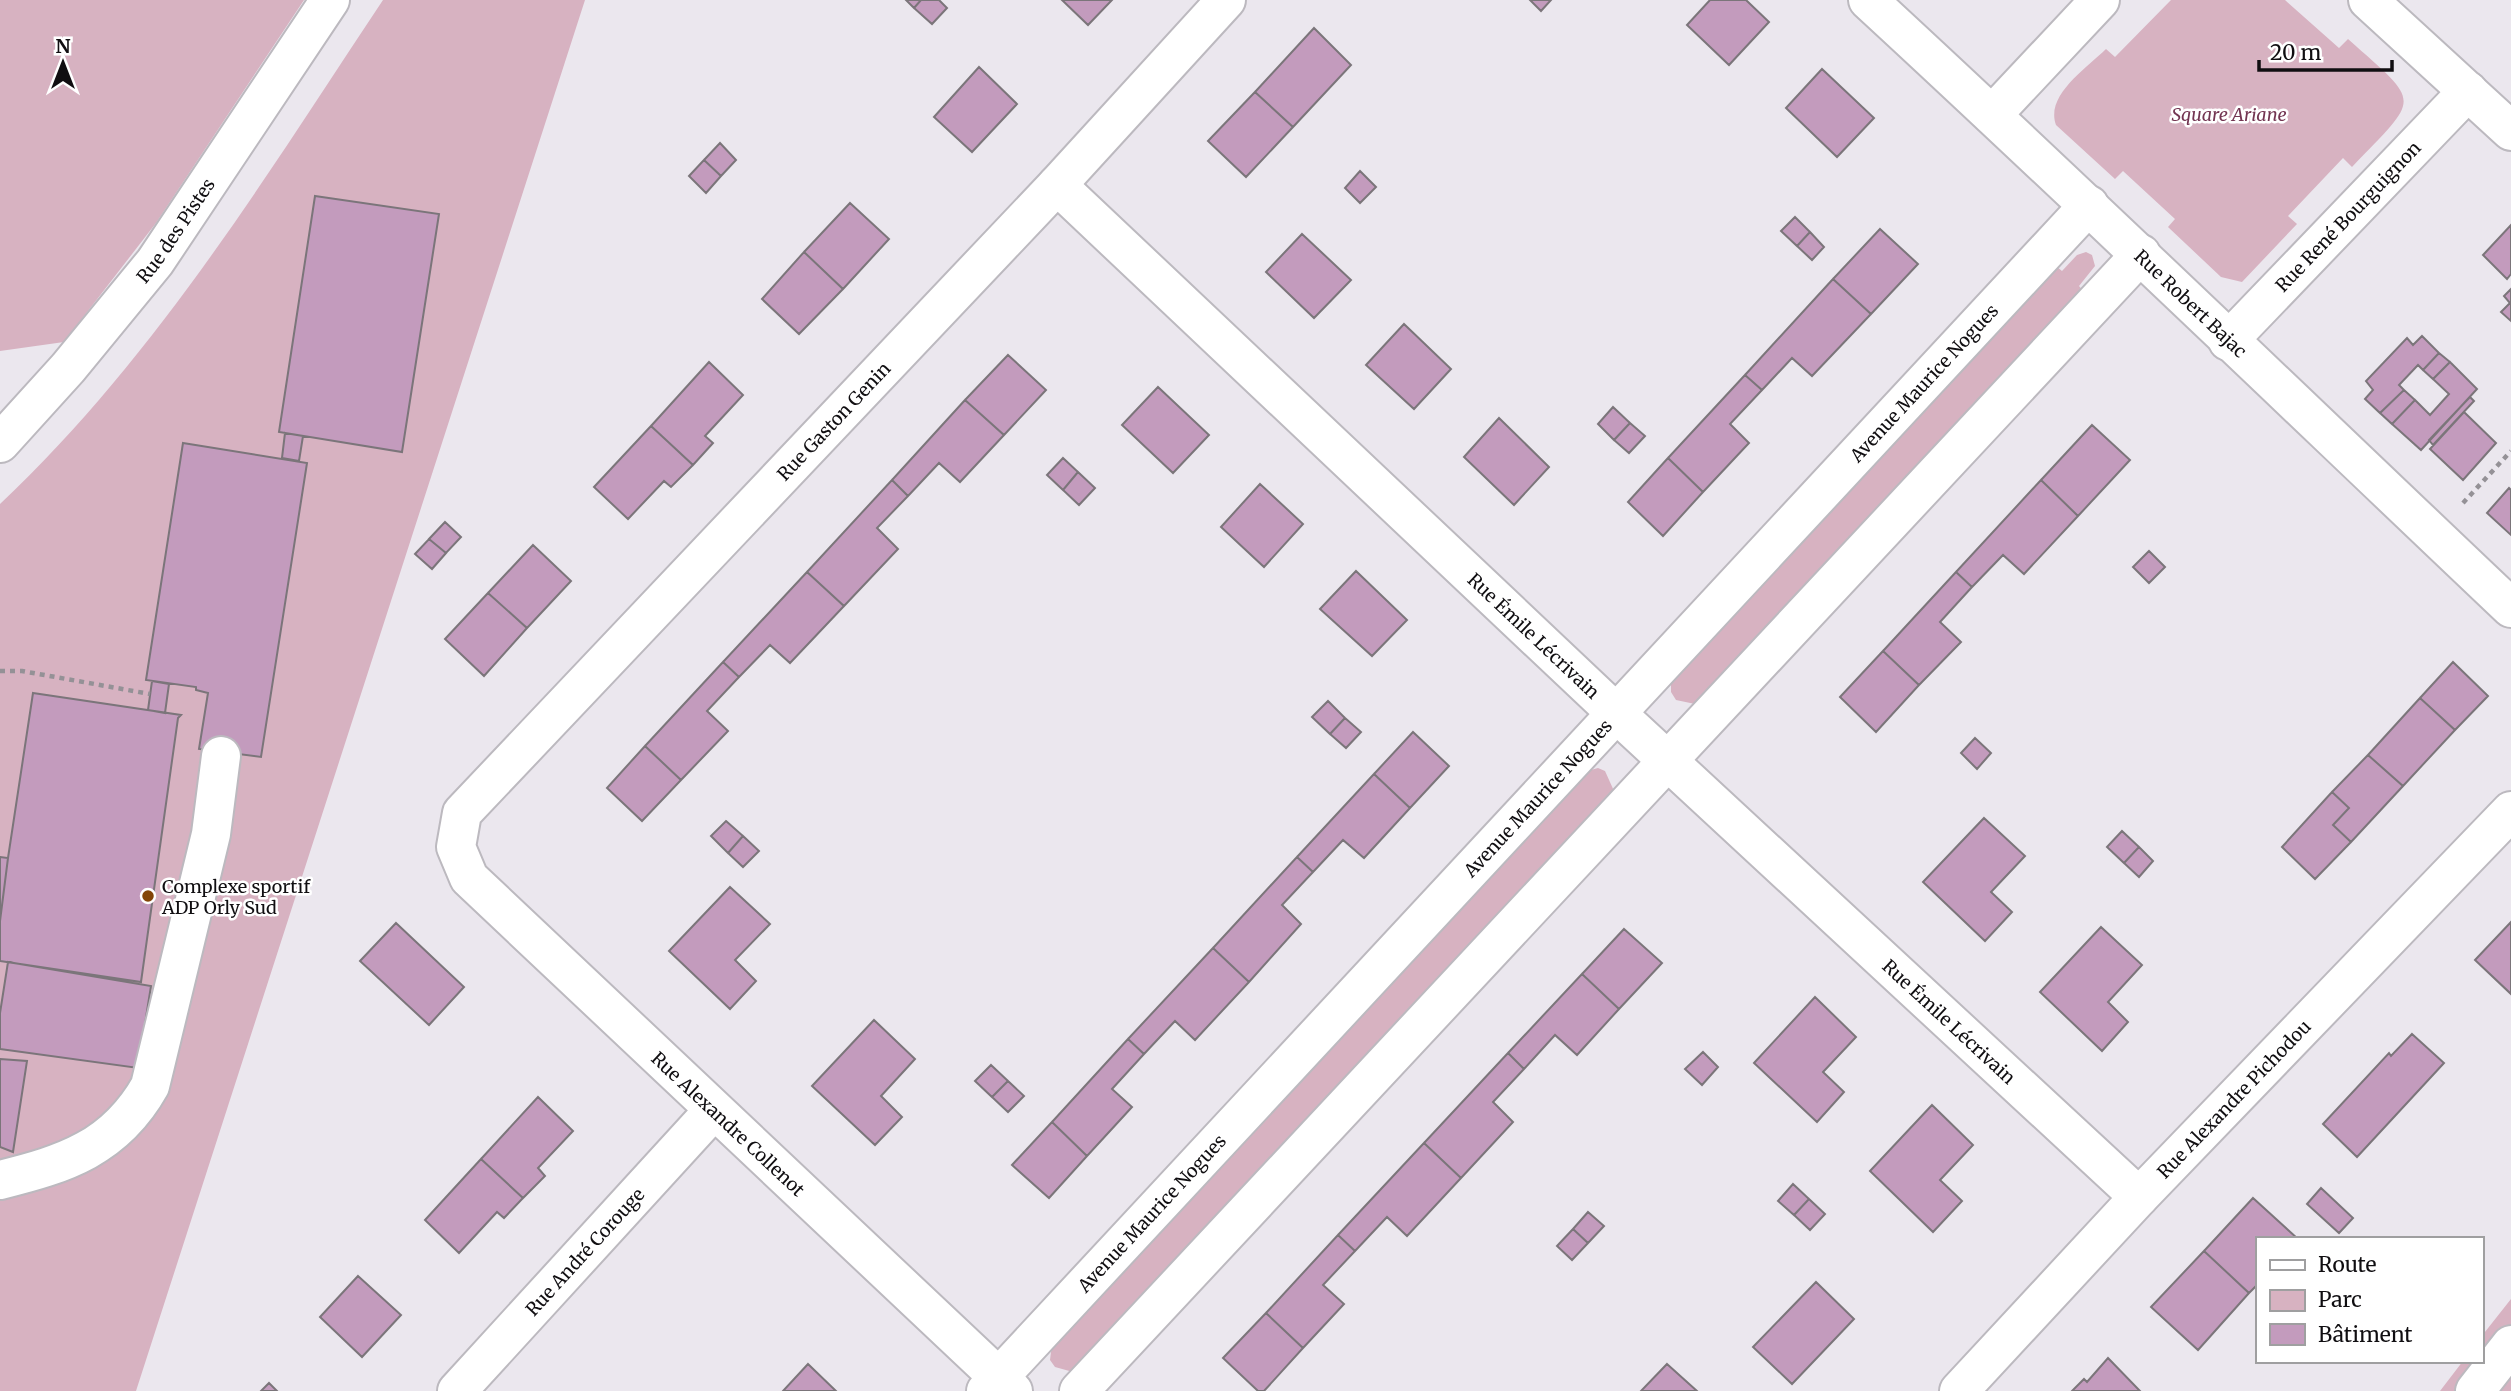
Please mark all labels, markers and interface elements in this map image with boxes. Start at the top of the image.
north arrow [28,28,98,98]
scale bar [2259,28,2392,72]
text: N [55,34,71,58]
text: 20 m [2270,39,2322,66]
park label: Square Ariane [2171,103,2287,126]
street label: Rue René Bourguignon [2270,136,2425,296]
street label: Rue des Pistes [131,173,219,287]
street label: Rue Robert Bajac [2130,244,2252,362]
street label: Avenue Maurice Nogues [1844,299,2003,467]
street label: Rue Gaston Genin [772,357,895,485]
street label: Rue Émile Lécrivain [1463,568,1605,703]
street label: Avenue Maurice Nogues [1458,714,1617,882]
place label: Complexe sportif ADP Orly Sud [161,875,311,919]
marker: Complexe sportif ADP Orly Sud [140,888,156,904]
street label: Rue Émile Lécrivain [1878,954,2021,1089]
street label: Rue Alexandre Pichodou [2152,1015,2315,1183]
street label: Rue Alexandre Collenot [646,1047,810,1201]
street label: Avenue Maurice Nogues [1072,1129,1231,1298]
street label: Rue André Corouge [520,1183,649,1320]
legend [2256,1237,2483,1363]
text: Route [2318,1251,2376,1278]
text: Parc [2318,1286,2362,1313]
text: Bâtiment [2318,1321,2412,1348]

